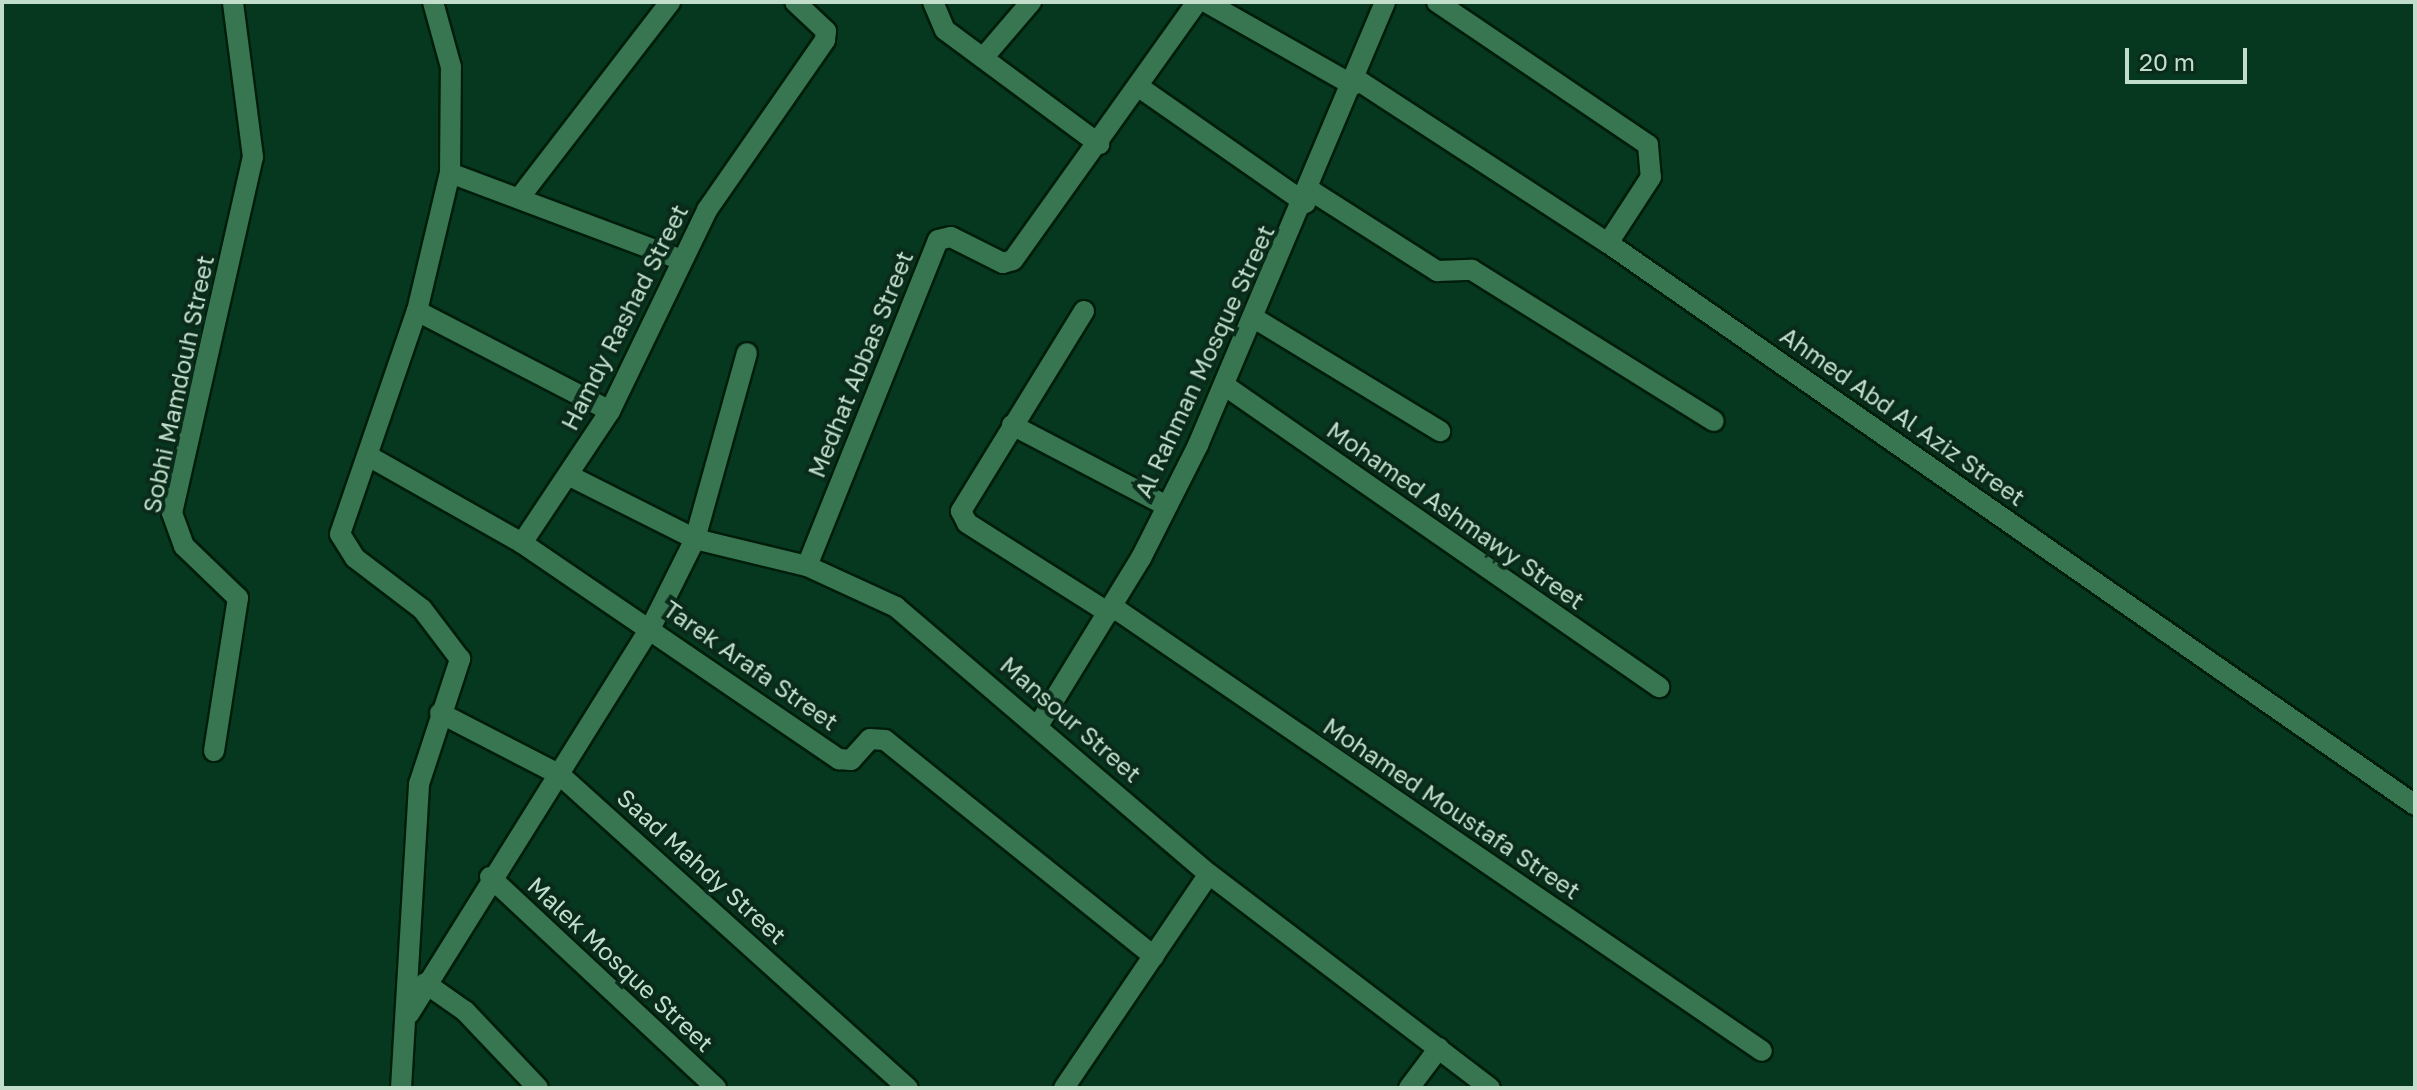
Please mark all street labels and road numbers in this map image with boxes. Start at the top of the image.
street label: Hamdy Rashad Street [554,199,694,435]
street label: Al Rahman Mosque Street [1128,220,1280,502]
street label: Medhat Abbas Street [801,246,919,482]
street label: Sobhi Mamdouh Street [137,253,219,515]
street label: Ahmed Abd Al Aziz Street [1775,320,2031,512]
street label: Mohamed Ashmawy Street [1322,415,1590,615]
street label: Tarek Arafa Street [658,594,844,736]
street label: Mansour Street [995,650,1147,788]
street label: Mohamed Moustafa Street [1318,711,1586,905]
street label: Saad Mahdy Street [612,783,792,949]
street label: Malek Mosque Street [522,871,720,1057]

